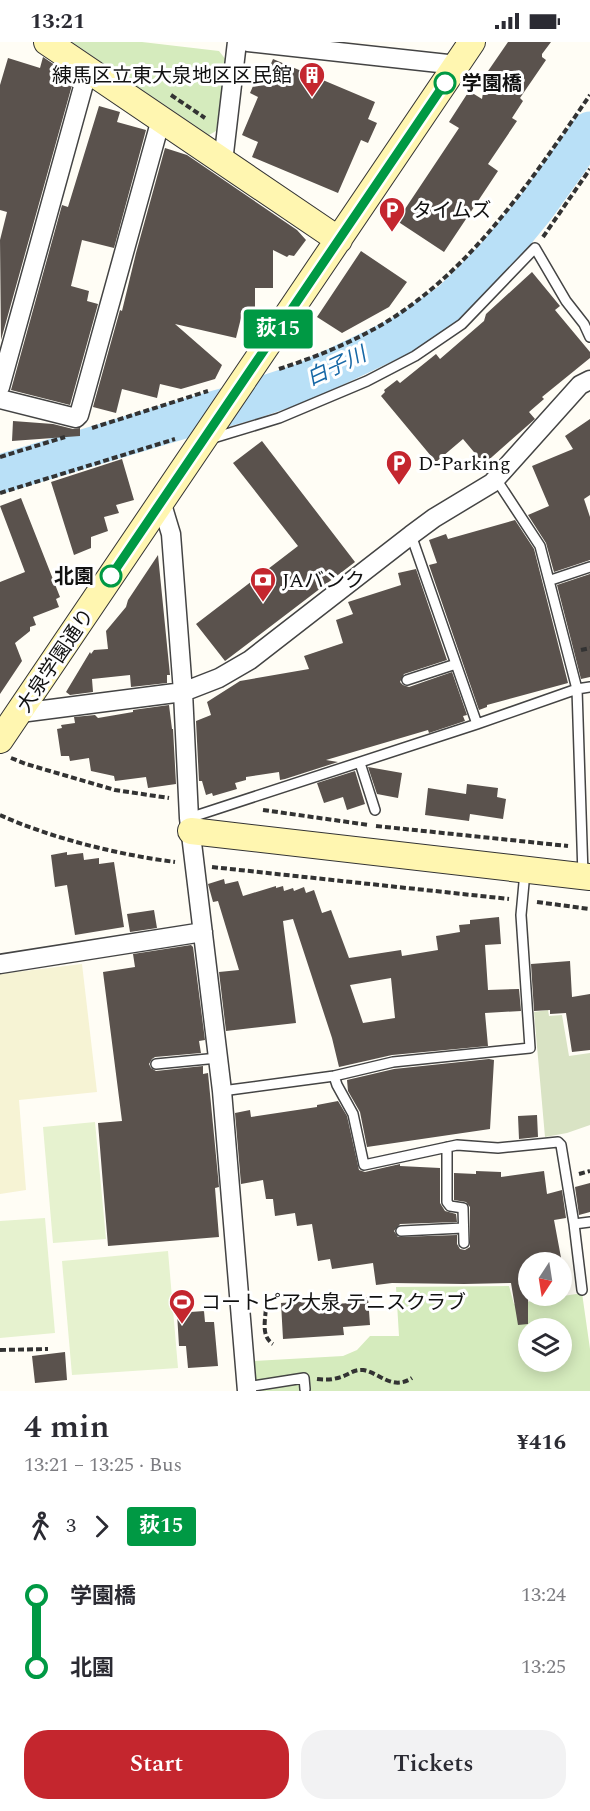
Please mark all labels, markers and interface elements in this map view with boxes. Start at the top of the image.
text: 13:21 [30,5,85,38]
building icon: 練馬区立東大泉地区区民館 [297,60,327,98]
place label: 練馬区立東大泉地区区民館 [52,61,292,91]
place label: 学園橋 [462,69,522,99]
marker: 学園橋 [434,72,456,94]
parking icon: タイムズ [377,195,407,233]
place label: タイムズ [412,196,492,226]
line badge: 荻15 [244,310,312,348]
text: 荻15 [256,313,300,345]
water label: 白子川 [301,338,374,395]
parking icon: D-Parking [384,448,414,486]
place label: D-Parking [418,449,511,479]
place label: 北園 [54,562,94,592]
marker: 北園 [100,565,122,587]
bank icon: JAバンク [248,565,278,603]
place label: JAバンク [282,566,365,596]
street label: 大泉学園通り [10,602,102,719]
north arrow [518,1252,572,1306]
map controls [518,1252,572,1372]
sports icon: コートピア大泉 テニスクラブ [167,1287,197,1325]
place label: コートピア大泉 テニスクラブ [201,1288,466,1318]
button: layers [518,1318,572,1372]
text: 4 min [24,1402,110,1452]
text: ¥416 [517,1426,566,1459]
text: 13:21 – 13:25 · Bus [24,1450,182,1480]
icon: walk [24,1510,57,1543]
icon: forward [85,1510,118,1543]
text: 荻15 [139,1510,184,1542]
text: 3 [66,1511,76,1541]
text: 学園橋 [70,1580,136,1613]
text: 13:24 [521,1580,566,1610]
text: 北園 [70,1652,114,1685]
text: 13:25 [521,1652,566,1682]
button: Start [24,1730,289,1799]
button: Tickets [301,1730,566,1799]

